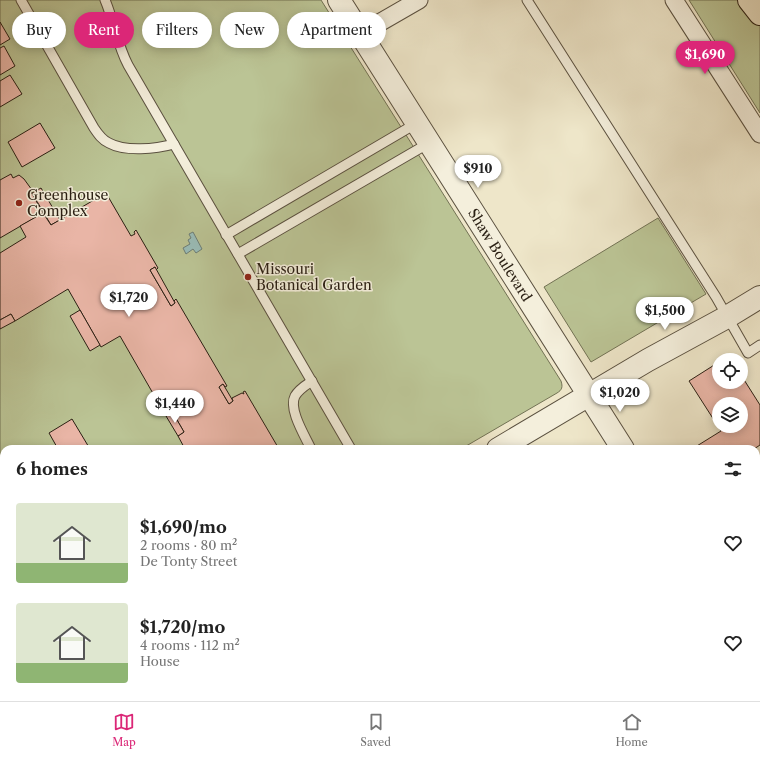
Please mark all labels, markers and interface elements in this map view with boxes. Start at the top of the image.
chip: Buy [12,12,66,48]
chip: Rent [74,12,134,48]
chip: Filters [142,12,212,48]
chip: New [220,12,279,48]
chip: Apartment [287,12,386,48]
pin: $1,690 [672,41,738,75]
text: $1,690 [685,46,725,62]
pin: $910 [454,155,502,189]
text: $910 [463,160,493,176]
place label: Greenhouse Complex [27,186,108,220]
marker: Greenhouse Complex [14,198,24,208]
street label: Shaw Boulevard [464,205,536,305]
place label: Missouri Botanical Garden [256,260,372,294]
marker: Missouri Botanical Garden [243,272,253,282]
pin: $1,720 [96,284,162,318]
text: $1,720 [109,289,149,305]
pin: $1,500 [632,297,698,331]
text: $1,500 [645,302,685,318]
map controls [712,353,748,433]
button: locate [712,353,748,389]
pin: $1,020 [587,379,653,413]
text: $1,020 [600,384,640,400]
pin: $1,440 [142,390,208,424]
text: $1,440 [155,395,195,411]
button: layers [712,397,748,433]
icon: filters [722,458,744,480]
text: 6 homes [16,459,88,479]
text: $1,690/mo [140,517,227,537]
icon: home [48,519,96,567]
icon: heart [722,532,744,554]
text: 2 rooms · 80 m² [140,537,237,553]
text: De Tonty Street [140,553,237,569]
text: $1,720/mo [140,617,225,637]
icon: home [48,619,96,667]
icon: heart [722,632,744,654]
text: 4 rooms · 112 m² [140,637,240,653]
text: House [140,653,180,669]
tab: Map [112,711,136,749]
tab: Saved [360,711,391,749]
tab: Home [615,711,648,749]

